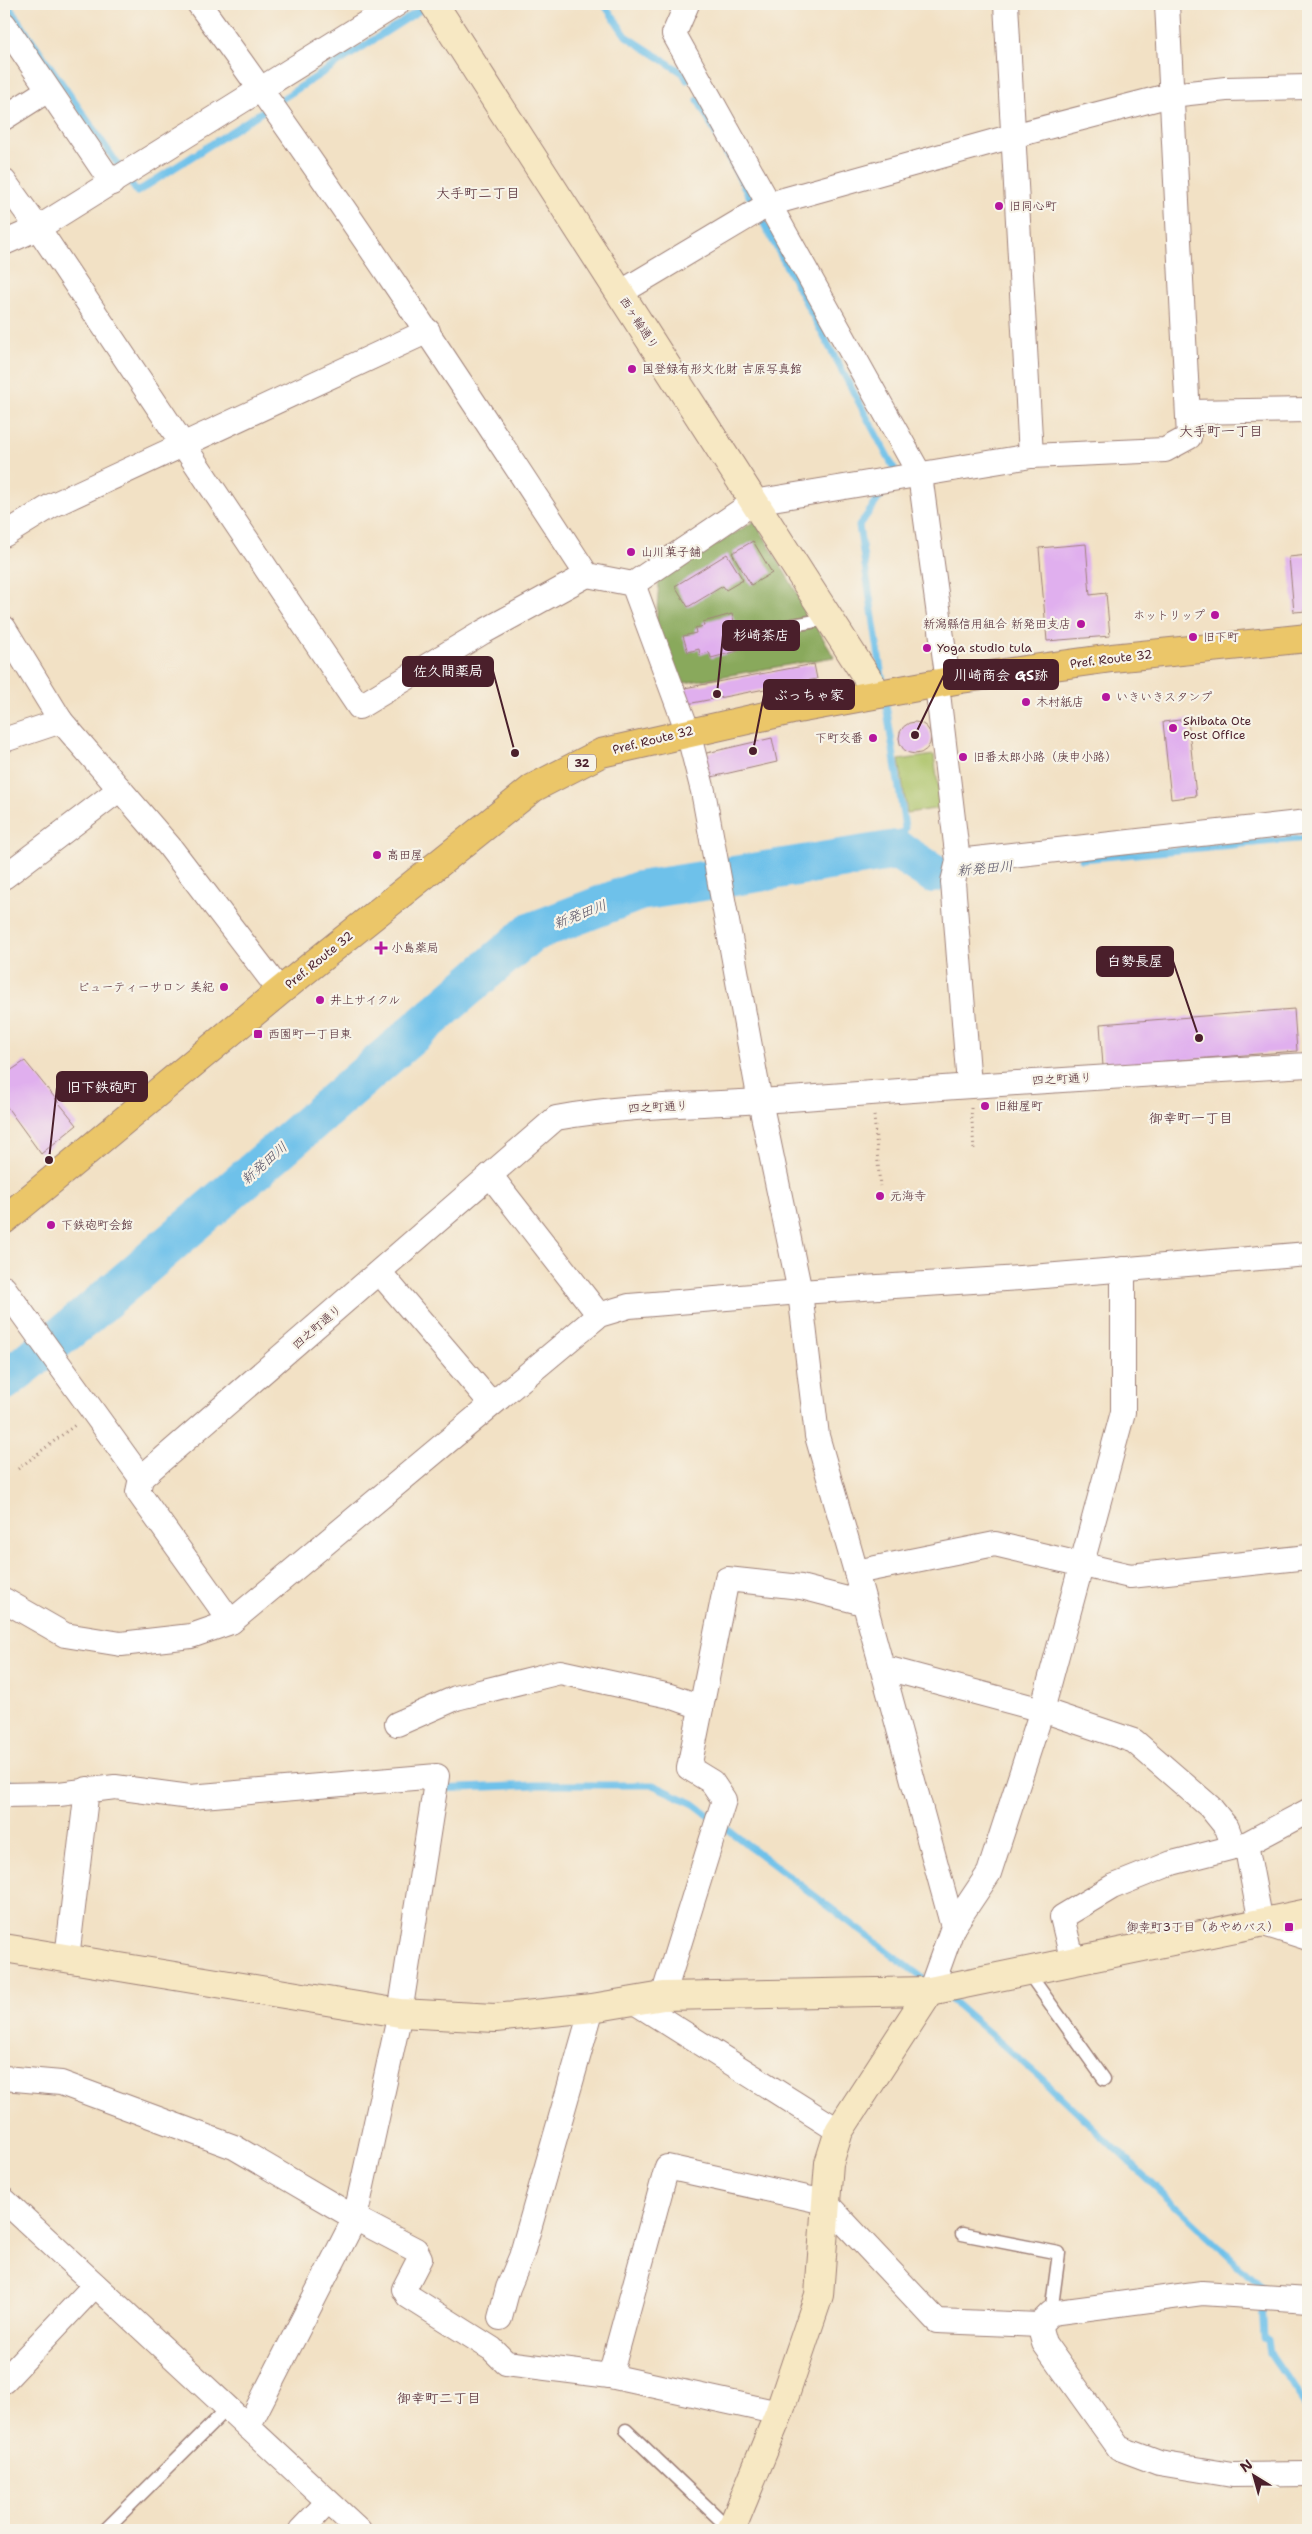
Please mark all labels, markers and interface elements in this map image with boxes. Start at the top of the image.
district label: 大手町二丁目 [436,184,520,202]
place label: 旧同心町 [1009,198,1057,214]
marker: 旧同心町 [993,200,1005,212]
street label: 西ヶ輪通り [616,293,662,353]
place label: 国登録有形文化財 吉原写真館 [642,361,802,377]
marker: 国登録有形文化財 吉原写真館 [626,363,638,375]
district label: 大手町一丁目 [1179,422,1263,440]
place label: 山川菓子舗 [641,544,701,560]
marker: 山川菓子舗 [625,546,637,558]
place label: ホットリップ [1133,607,1205,623]
marker: ホットリップ [1209,609,1221,621]
place label: 新潟縣信用組合 新発田支店 [923,616,1071,632]
marker: 新潟縣信用組合 新発田支店 [1075,618,1087,630]
callout: 杉崎茶店 [723,621,799,650]
text: 杉崎茶店 [733,626,789,644]
place label: 旧下町 [1203,629,1239,645]
marker: 旧下町 [1187,631,1199,643]
place label: Yoga studio tula [937,640,1032,656]
marker: Yoga studio tula [921,642,933,654]
street label: Pref. Route 32 [1069,646,1153,672]
callout: 佐久間薬局 [403,657,493,686]
callout: 川崎商会 GS跡 [944,660,1058,689]
text: 佐久間薬局 [413,662,483,680]
text: 川崎商会 GS跡 [954,666,1048,684]
callout: ぶっちゃ家 [764,680,854,709]
text: ぶっちゃ家 [774,686,844,704]
place label: いきいきスタンプ [1116,689,1212,705]
marker: いきいきスタンプ [1100,691,1112,703]
place label: 木村紙店 [1036,694,1084,710]
marker: 木村紙店 [1020,696,1032,708]
place label: Shibata Ote Post Office [1183,713,1252,743]
street label: Pref. Route 32 [611,722,695,758]
marker: Shibata Ote Post Office [1167,722,1179,734]
place label: 下町交番 [815,730,863,746]
marker: 下町交番 [867,732,879,744]
place label: 旧番太郎小路（庚申小路） [973,749,1117,765]
marker: 旧番太郎小路（庚申小路） [957,751,969,763]
road number: 32 [568,754,596,771]
place label: 高田屋 [387,847,423,863]
marker: 高田屋 [371,849,383,861]
water label: 新発田川 [956,857,1014,879]
water label: 新発田川 [551,896,609,932]
street label: Pref. Route 32 [282,928,356,992]
place label: 小島薬局 [391,940,439,956]
marker: 小島薬局 [375,942,387,954]
callout: 白勢長屋 [1097,947,1173,976]
text: 白勢長屋 [1107,952,1163,970]
place label: ビューティーサロン 美紀 [77,979,214,995]
marker: ビューティーサロン 美紀 [218,981,230,993]
place label: 井上サイクル [330,992,400,1008]
marker: 井上サイクル [314,994,326,1006]
place label: 西園町一丁目東 [268,1026,352,1042]
marker: 西園町一丁目東 [252,1028,264,1040]
street label: 四之町通り [1032,1069,1092,1089]
callout: 旧下鉄砲町 [57,1072,147,1101]
text: 旧下鉄砲町 [67,1078,137,1096]
street label: 四之町通り [628,1097,688,1117]
place label: 旧紺屋町 [995,1098,1043,1114]
marker: 旧紺屋町 [979,1100,991,1112]
district label: 御幸町一丁目 [1149,1109,1233,1127]
water label: 新発田川 [237,1138,291,1188]
place label: 元海寺 [890,1188,926,1204]
marker: 元海寺 [874,1190,886,1202]
place label: 下鉄砲町会館 [61,1217,133,1233]
marker: 下鉄砲町会館 [45,1219,57,1231]
street label: 四之町通り [289,1301,345,1353]
place label: 御幸町3丁目（あやめバス） [1127,1919,1279,1935]
marker: 御幸町3丁目（あやめバス） [1283,1921,1295,1933]
district label: 御幸町二丁目 [397,2389,481,2407]
north arrow [1230,2452,1280,2502]
text: N [1236,2455,1256,2476]

